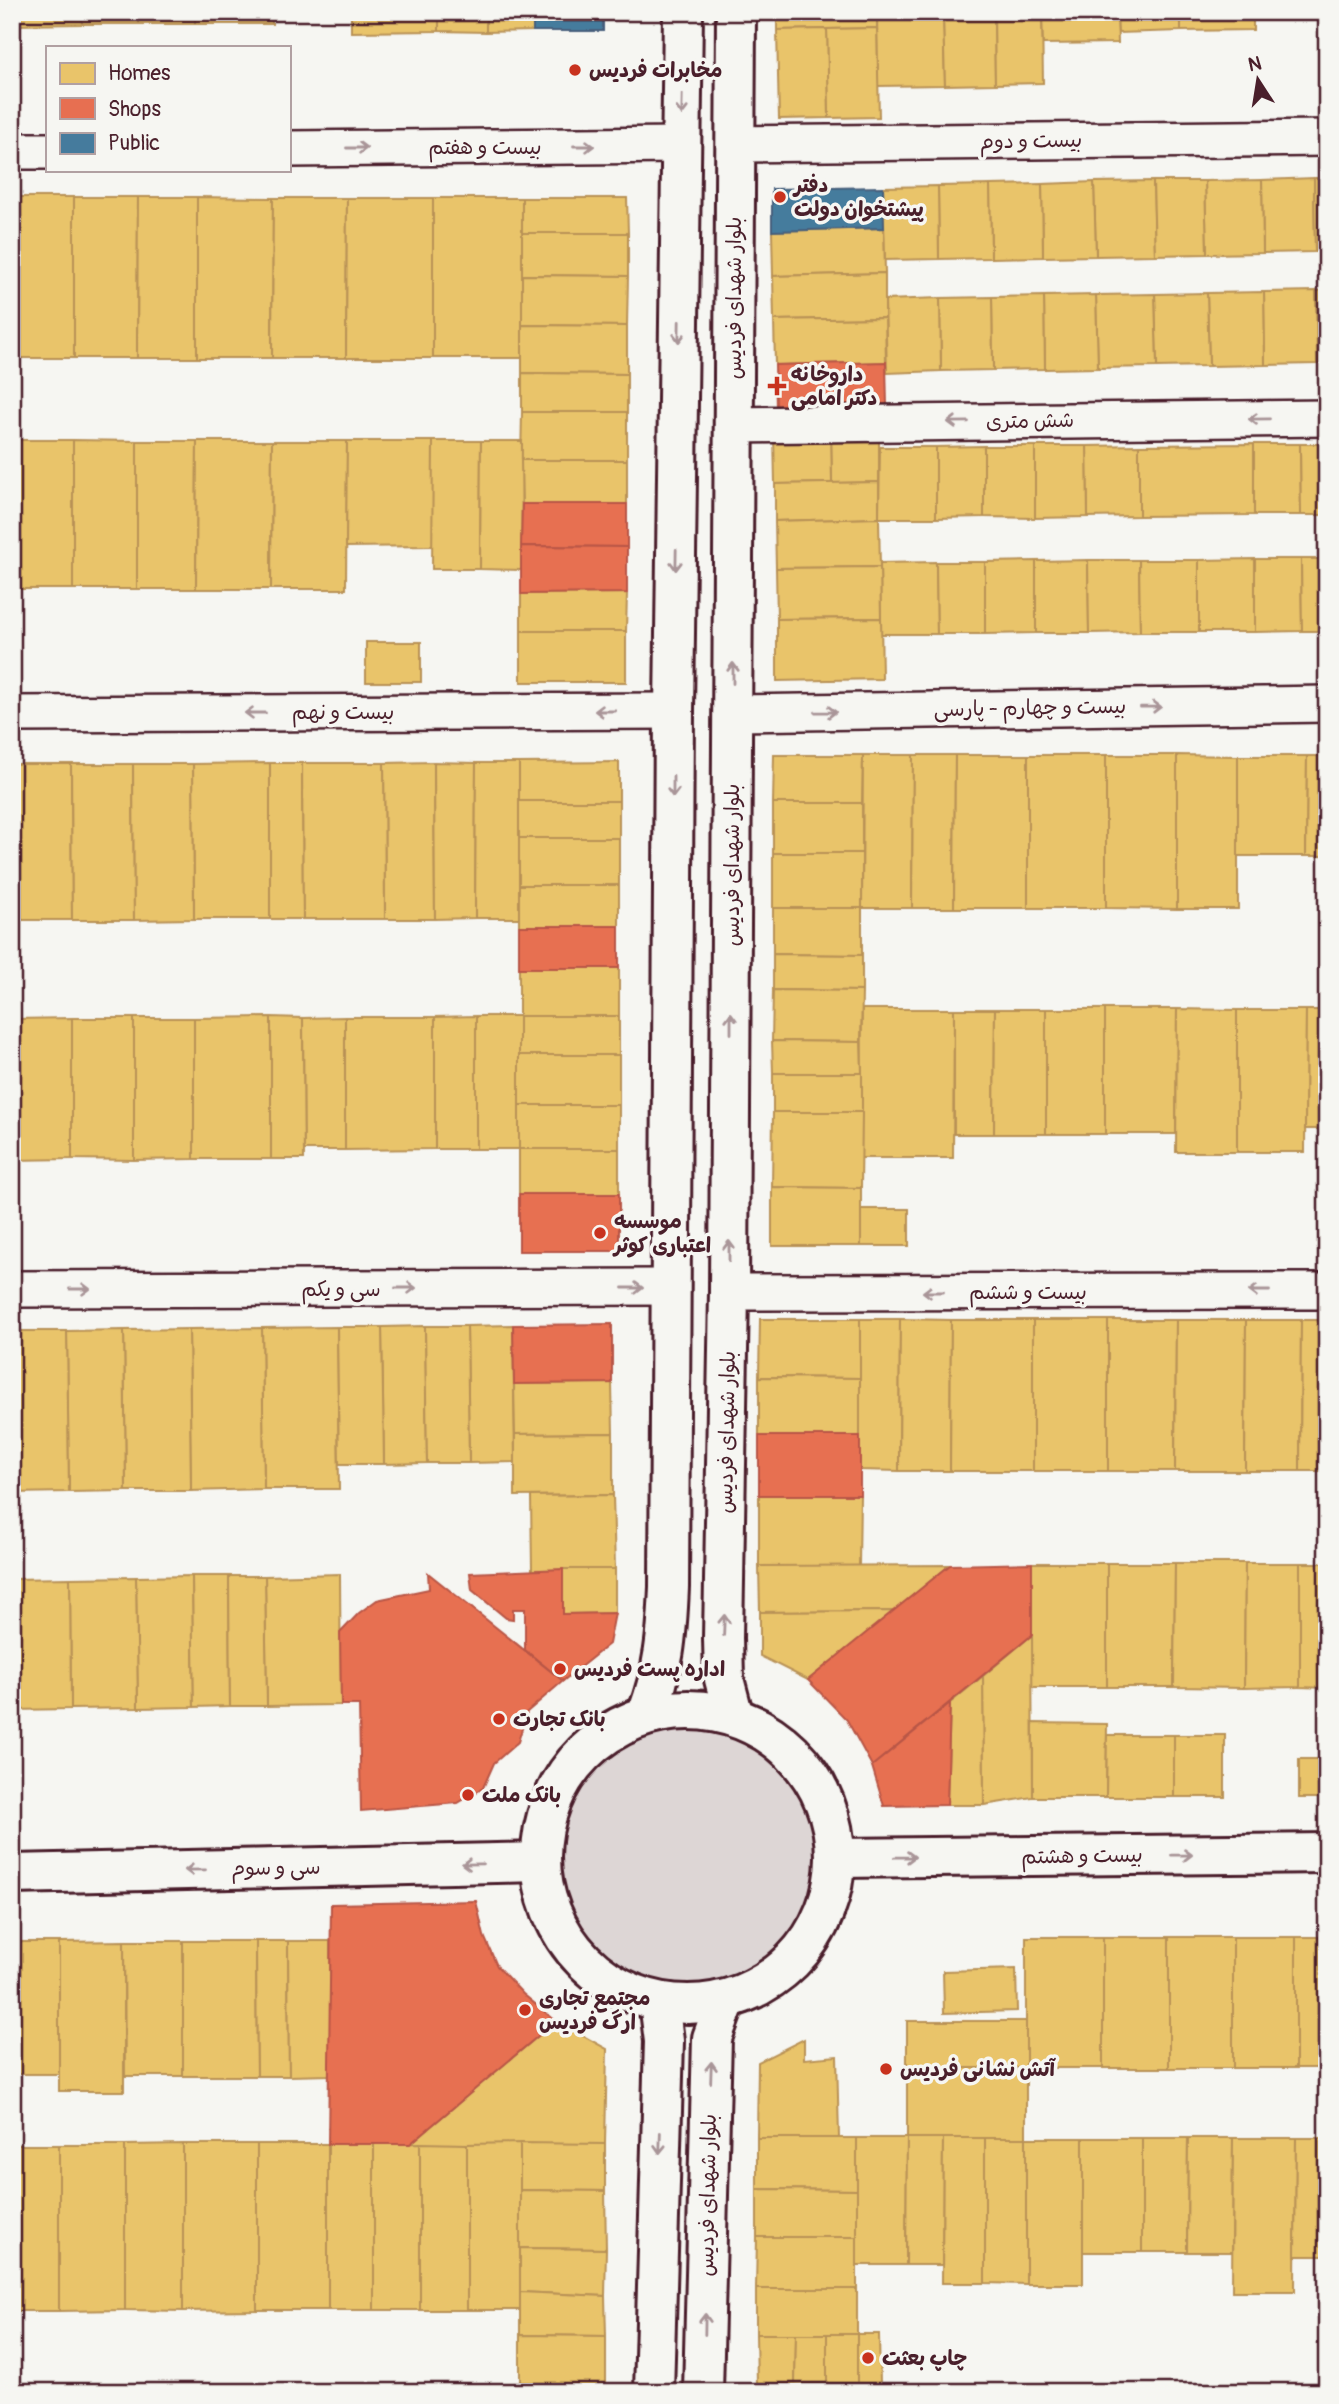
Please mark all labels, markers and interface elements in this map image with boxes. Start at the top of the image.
legend [46,46,290,172]
north arrow [1224,46,1294,116]
text: N [1246,51,1264,77]
place label: مخابرات فردیس [589,57,723,84]
text: Homes [108,60,171,87]
marker: مخابرات فردیس [567,62,583,78]
one-way arrow [675,93,689,116]
text: Shops [108,96,161,123]
street label: بیست و دوم [980,127,1083,157]
text: Public [108,130,160,157]
street label: بیست و هفتم [428,134,542,163]
one-way arrow [573,139,596,153]
one-way arrow [345,141,368,155]
place label: دفتر پیشتخوان دولت [792,172,924,223]
marker: دفتر پیشتخوان دولت [772,189,788,205]
street label: بلوار شهدای فردیس [721,217,748,379]
one-way arrow [672,321,685,344]
place label: داروخانه دکتر امامی [791,361,877,412]
marker: داروخانه دکتر امامی [769,378,785,394]
street label: شش متری [986,407,1074,435]
one-way arrow [1247,412,1270,426]
one-way arrow [946,415,969,429]
one-way arrow [669,548,682,571]
one-way arrow [726,662,740,685]
street label: بیست و چهارم - پارسی [934,693,1127,725]
street label: بیست و نهم [292,699,394,728]
one-way arrow [1140,700,1163,713]
one-way arrow [594,704,617,718]
one-way arrow [814,705,837,718]
one-way arrow [244,706,267,720]
one-way arrow [666,776,680,799]
street label: بلوار شهدای فردیس [719,784,746,946]
one-way arrow [724,1012,738,1035]
place label: موسسه اعتباری کوثر [612,1208,711,1259]
marker: موسسه اعتباری کوثر [592,1225,608,1241]
one-way arrow [722,1240,736,1263]
street label: سی و یکم [301,1276,381,1305]
street label: بیست و ششم [969,1279,1087,1308]
one-way arrow [394,1281,417,1295]
one-way arrow [622,1281,645,1295]
one-way arrow [69,1282,92,1296]
one-way arrow [1247,1284,1270,1298]
one-way arrow [922,1285,945,1299]
street label: بلوار شهدای فردیس [712,1350,742,1514]
one-way arrow [717,1614,730,1637]
place label: اداره پست فردیس [574,1656,725,1683]
marker: اداره پست فردیس [552,1661,568,1677]
place label: بانک تجارت [513,1706,606,1733]
marker: بانک تجارت [491,1711,507,1727]
place label: بانک ملت [482,1782,561,1809]
marker: بانک ملت [460,1787,476,1803]
street label: بیست و هشتم [1021,1841,1143,1873]
one-way arrow [1170,1848,1193,1861]
one-way arrow [893,1850,916,1864]
street label: سی و سوم [231,1854,321,1884]
one-way arrow [461,1857,484,1871]
one-way arrow [184,1863,207,1877]
place label: مجتمع تجاری ارگ فردیس [539,1985,651,2036]
marker: مجتمع تجاری ارگ فردیس [517,2002,533,2018]
place label: آتش نشانی فردیس [900,2056,1057,2083]
one-way arrow [705,2060,718,2083]
marker: آتش نشانی فردیس [878,2061,894,2077]
street label: بلوار شهدای فردیس [693,2113,723,2277]
one-way arrow [653,2132,667,2155]
one-way arrow [698,2312,712,2335]
place label: چاپ بعثت [882,2345,967,2372]
marker: چاپ بعثت [860,2350,876,2366]

